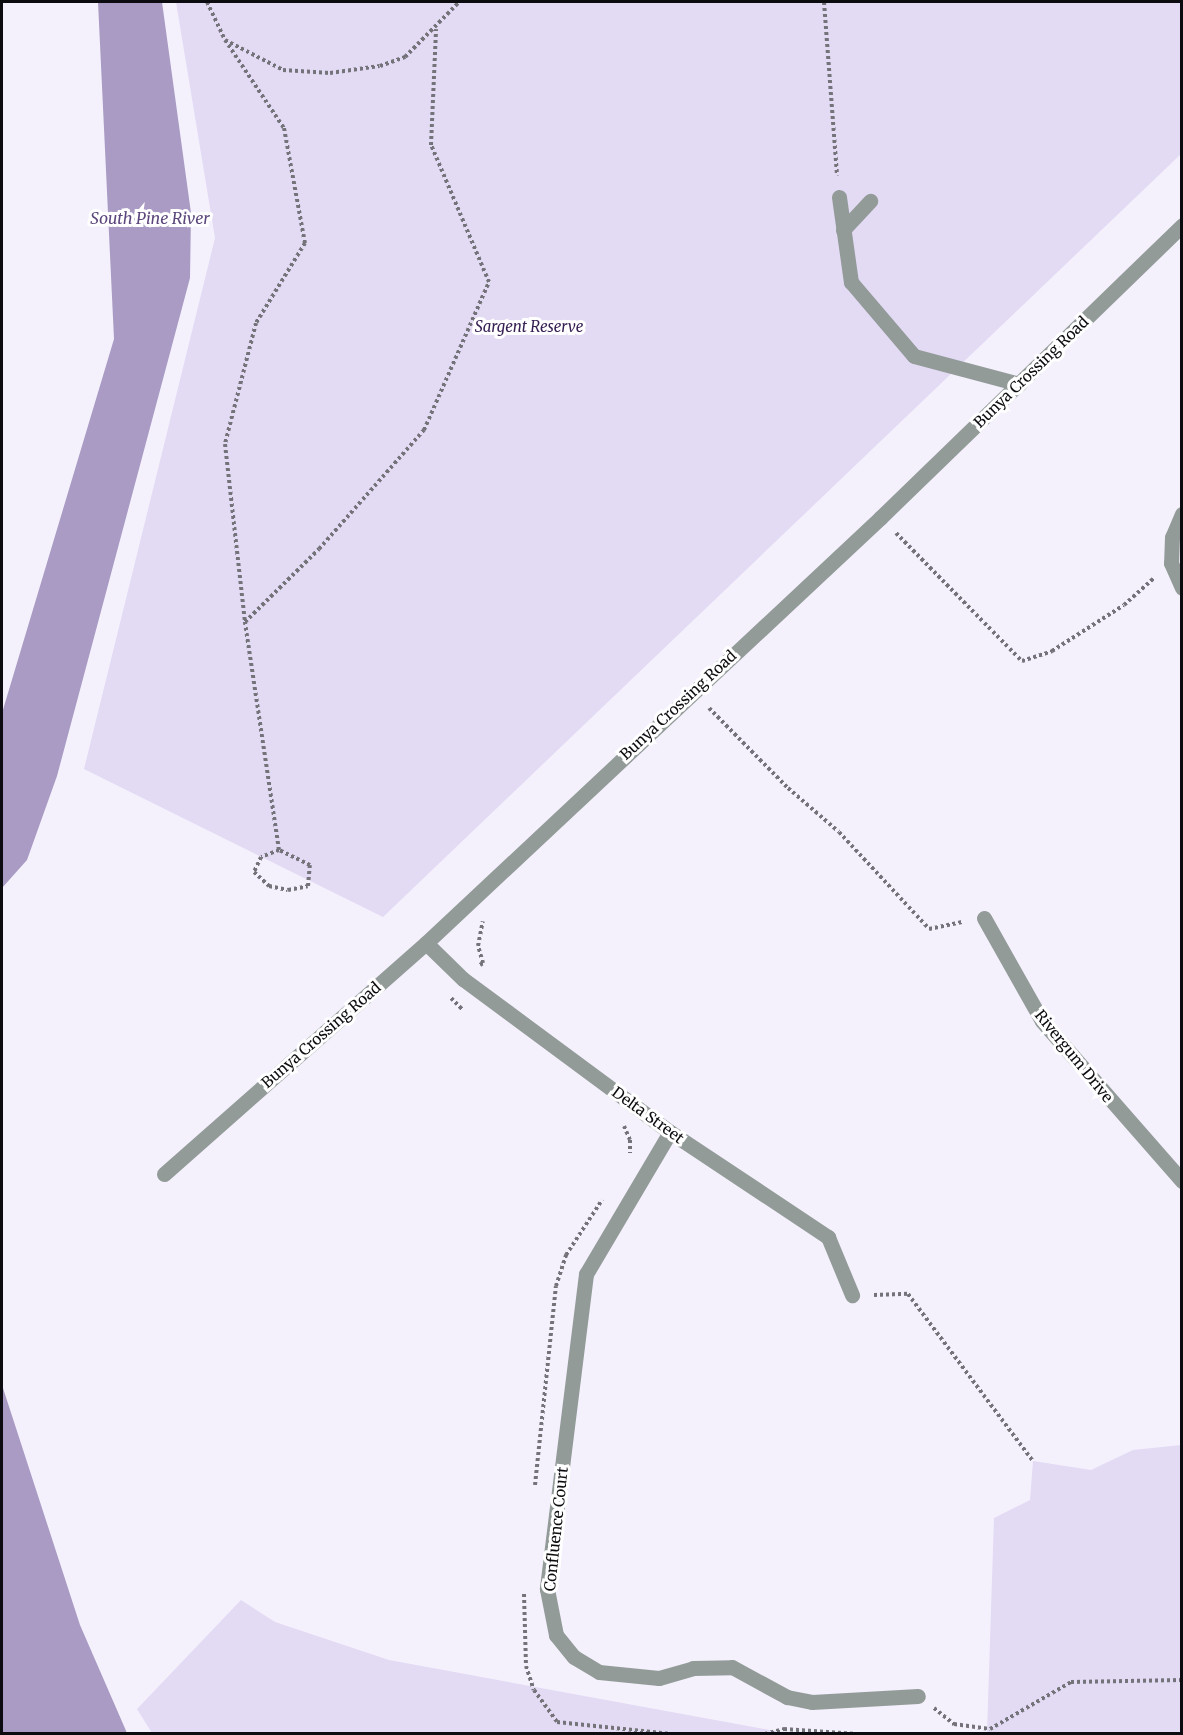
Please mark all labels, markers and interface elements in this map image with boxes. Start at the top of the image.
water label: South Pine River [90,208,210,228]
street label: Bunya Crossing Road [970,313,1092,431]
park label: Sargent Reserve [475,318,583,336]
street label: Bunya Crossing Road [616,647,740,763]
street label: Bunya Crossing Road [258,978,384,1092]
street label: Rivergum Drive [1031,1006,1117,1106]
street label: Delta Street [609,1083,687,1147]
street label: Confluence Court [541,1466,571,1592]

